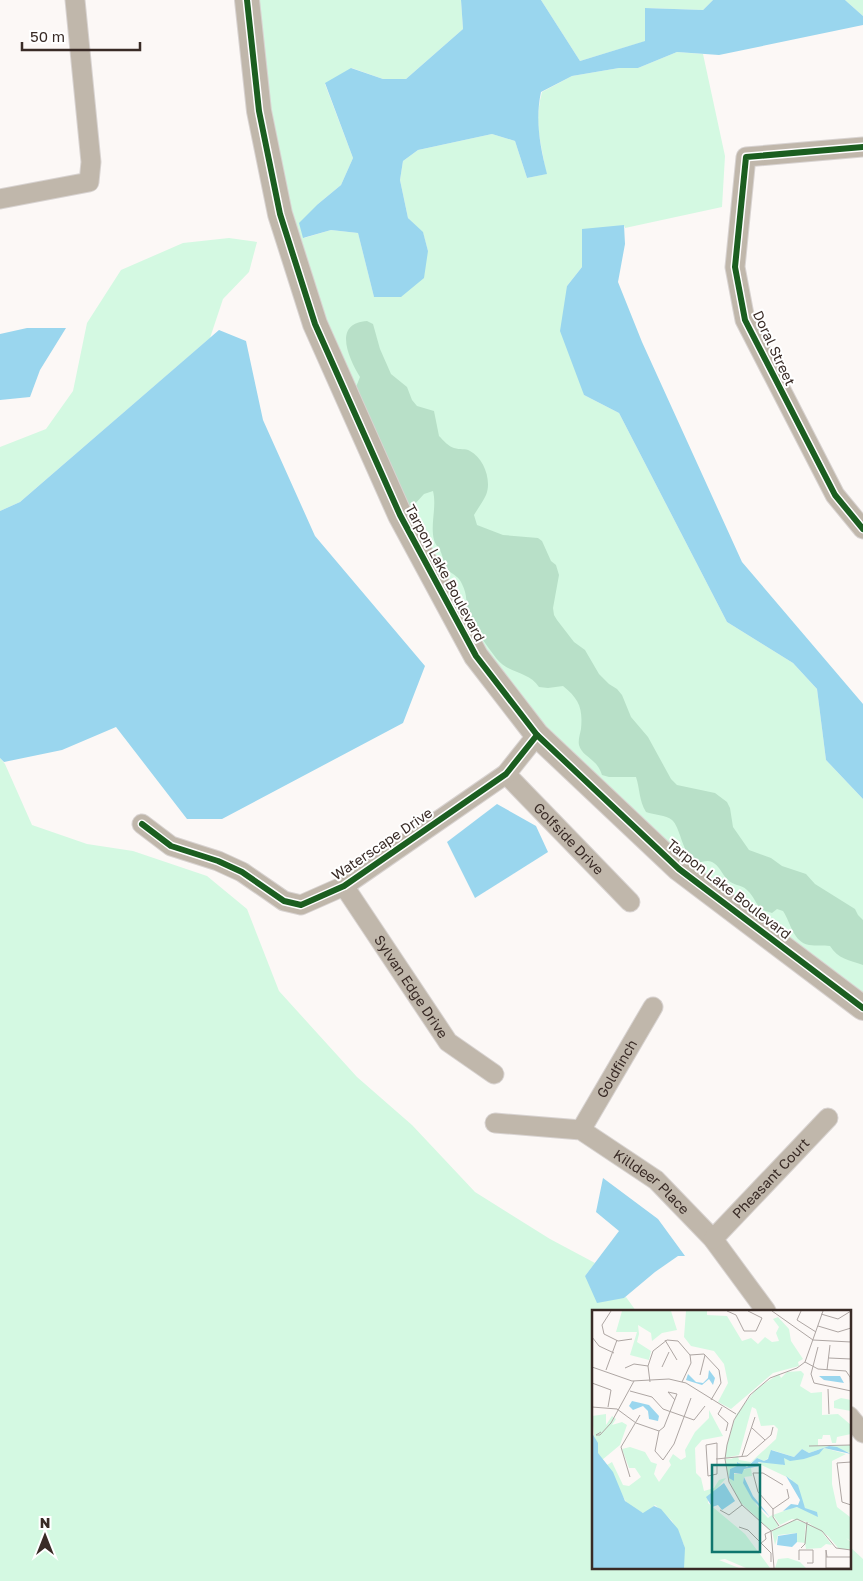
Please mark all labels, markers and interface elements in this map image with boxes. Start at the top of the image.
scale bar [22,20,140,52]
text: 50 m [30,27,65,45]
street label: Doral Street [750,308,799,388]
street label: Tarpon Lake Boulevard [402,501,489,644]
street label: Golfside Drive [530,799,608,878]
street label: Waterscape Drive [328,804,435,884]
street label: Tarpon Lake Boulevard [664,835,795,942]
street label: Sylvan Edge Drive [371,932,452,1041]
street label: Goldfinch [593,1036,640,1101]
street label: Pheasant Court [728,1134,813,1222]
street label: Killdeer Place [611,1145,693,1217]
inset map [592,1310,850,1568]
north arrow [20,1511,70,1561]
text: N [40,1514,50,1531]

